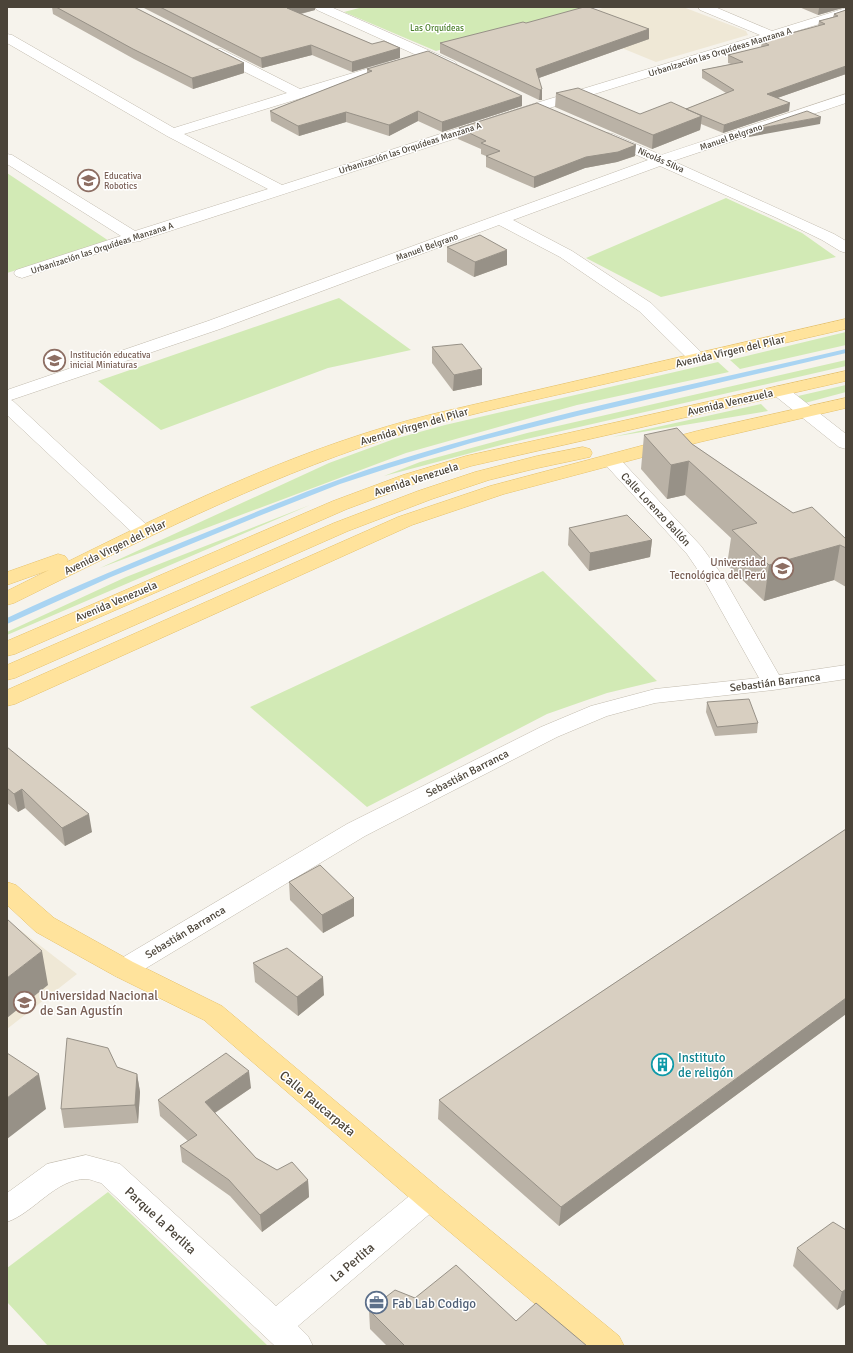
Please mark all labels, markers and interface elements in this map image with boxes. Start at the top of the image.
park label: Las Orquídeas [410,23,464,34]
street label: Urbanización las Orquídeas Manzana A [647,25,794,80]
street label: Urbanización las Orquídeas Manzana A [337,120,483,177]
street label: Manuel Belgrano [698,122,764,153]
street label: Nicolás SIlva [636,145,686,176]
school or university icon: Educativa Robotics [76,168,102,194]
place label: Educativa Robotics [104,171,142,192]
street label: Urbanización las Orquídeas Manzana A [29,220,175,277]
street label: Manuel Belgrano [395,231,460,264]
street label: Avenida Virgen del Pilar [674,333,786,370]
school or university icon: Institución educativa inicial Miniaturas [42,347,68,373]
place label: Institución educativa inicial Miniaturas [70,350,151,371]
street label: Avenida Venezuela [686,386,775,419]
street label: Avenida Virgen del Pilar [359,405,470,448]
street label: Avenida Venezuela [372,460,460,499]
street label: Calle Lorenzo Ballón [618,470,693,549]
street label: Avenida Virgen del Pilar [62,517,168,578]
school or university icon: Universidad Tecnológica del Perú [769,555,795,581]
place label: Universidad Tecnológica del Perú [670,556,766,582]
street label: Avenida Venezuela [73,578,159,625]
street label: Sebastián Barranca [729,670,822,695]
street label: Sebastián Barranca [424,747,511,800]
street label: Sebastián Barranca [143,903,228,962]
place label: Universidad Nacional de San Agustín [40,988,158,1019]
school or university icon: Universidad Nacional de San Agustín [11,989,37,1015]
place label: Instituto de religón [678,1050,733,1081]
building icon: Instituto de religón [649,1051,675,1077]
street label: Calle Paucarpata [276,1067,358,1140]
street label: Parque la Perlita [121,1184,199,1258]
street label: La Perlita [327,1240,378,1286]
office icon: Fab Lab Codigo [364,1290,390,1316]
place label: Fab Lab Codigo [392,1296,476,1312]

